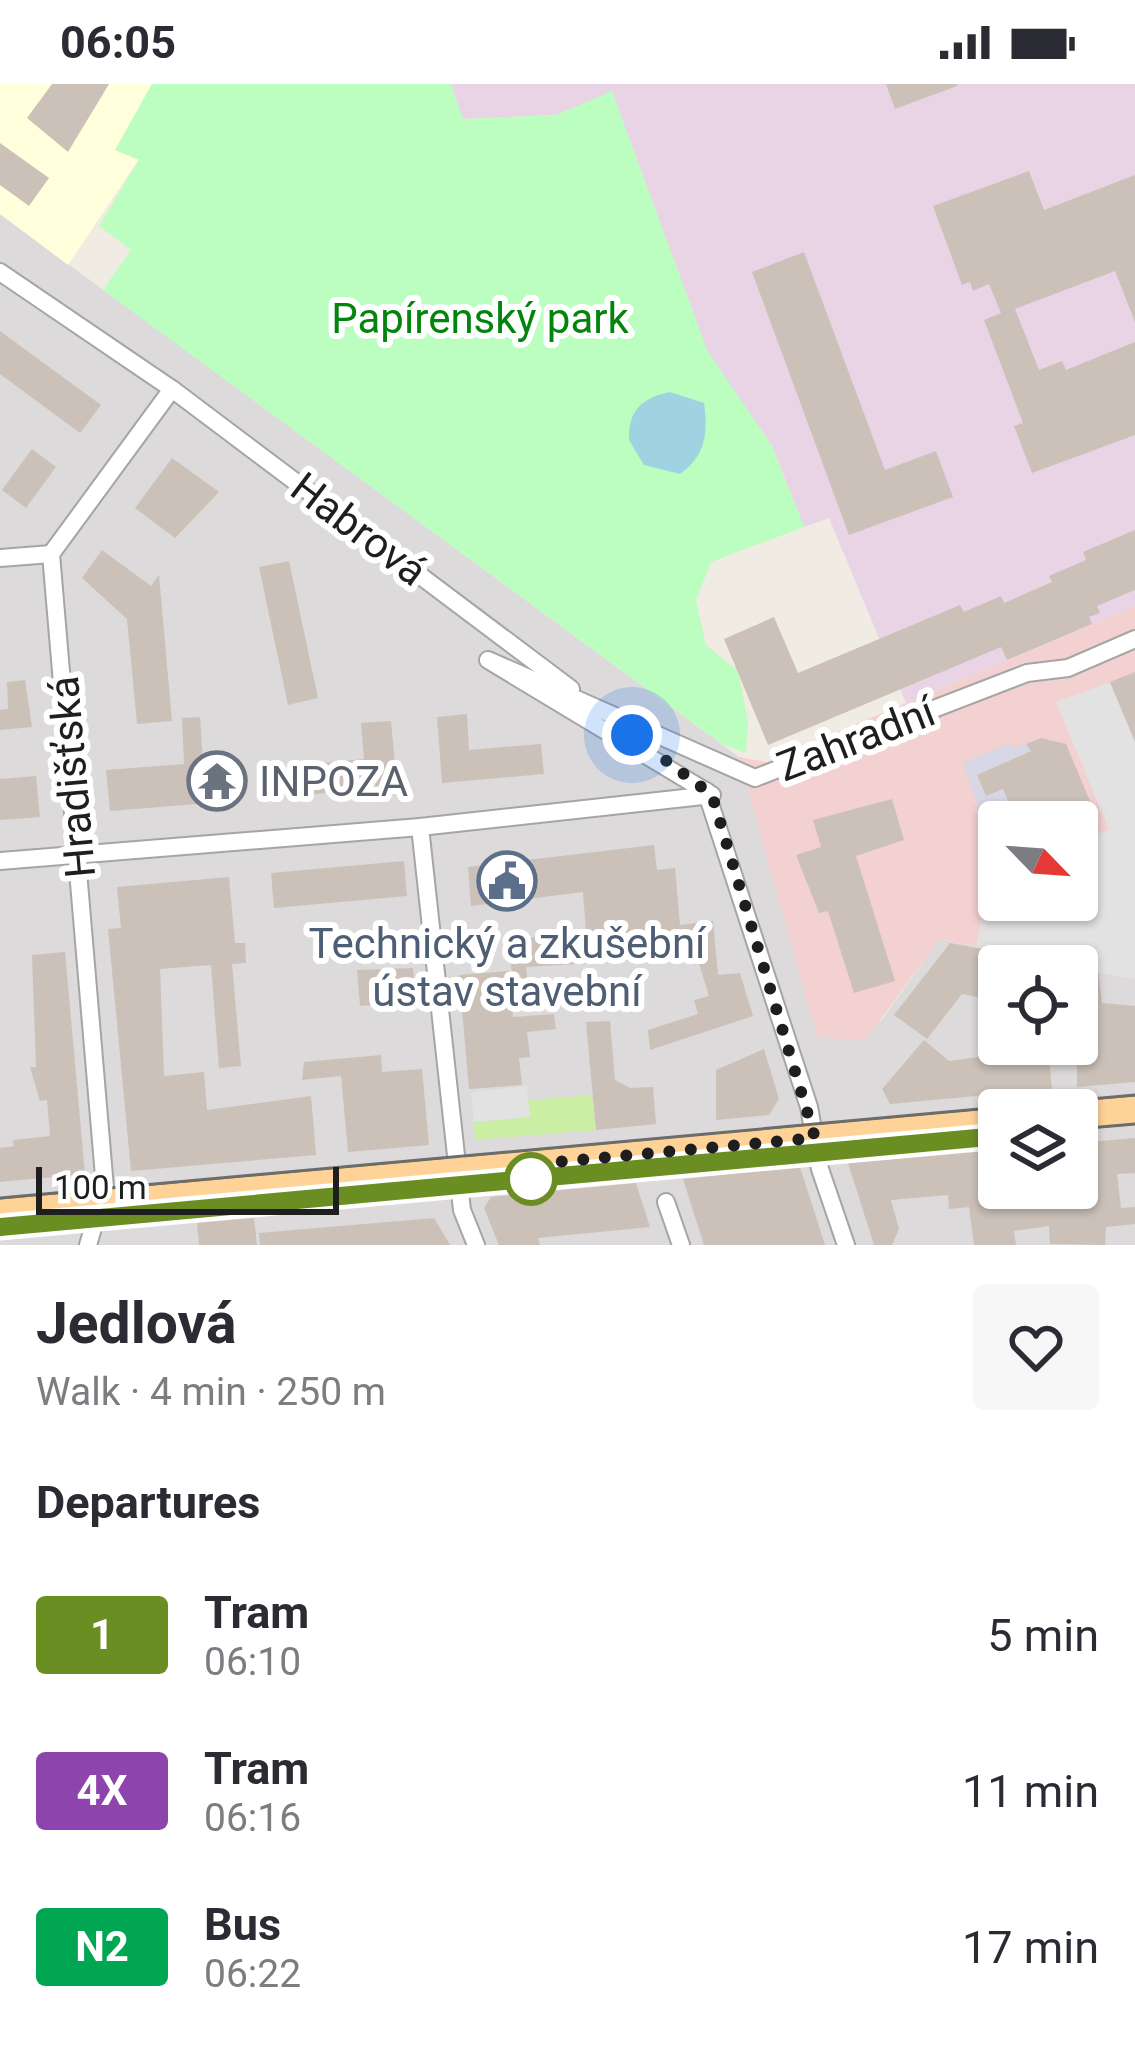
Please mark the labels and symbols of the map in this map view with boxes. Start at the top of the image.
park label: Papírenský park [331,294,630,343]
street label: Habrová [282,462,436,596]
street label: Hradišťská [39,674,105,880]
street label: Zahradní [770,686,943,791]
your location [602,705,662,765]
temple icon: INPOZA [186,750,248,812]
place label: INPOZA [259,757,408,806]
north arrow [978,801,1098,921]
public building icon: Technický a zkušební ústav stavební [476,850,538,912]
place label: Technický a zkušební ústav stavební [308,919,707,1016]
unlabelled marker [506,1154,556,1204]
scale bar [36,1161,339,1214]

